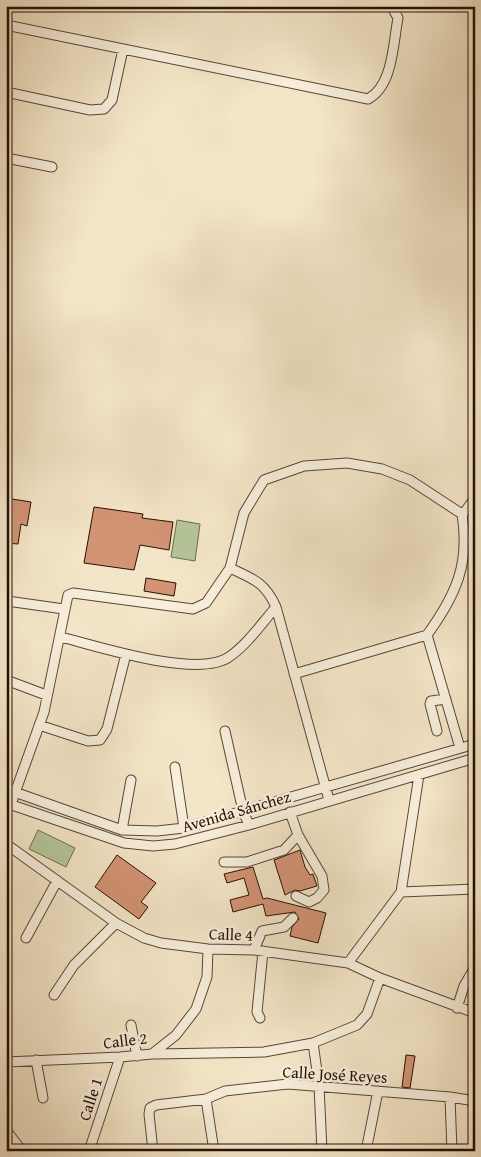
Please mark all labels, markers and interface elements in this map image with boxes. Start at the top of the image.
street label: Avenida Sánchez [179,784,293,838]
street label: Calle 4 [209,921,254,947]
street label: Calle 2 [102,1025,148,1055]
street label: Calle José Reyes [282,1059,388,1089]
street label: Calle 1 [72,1074,108,1124]

